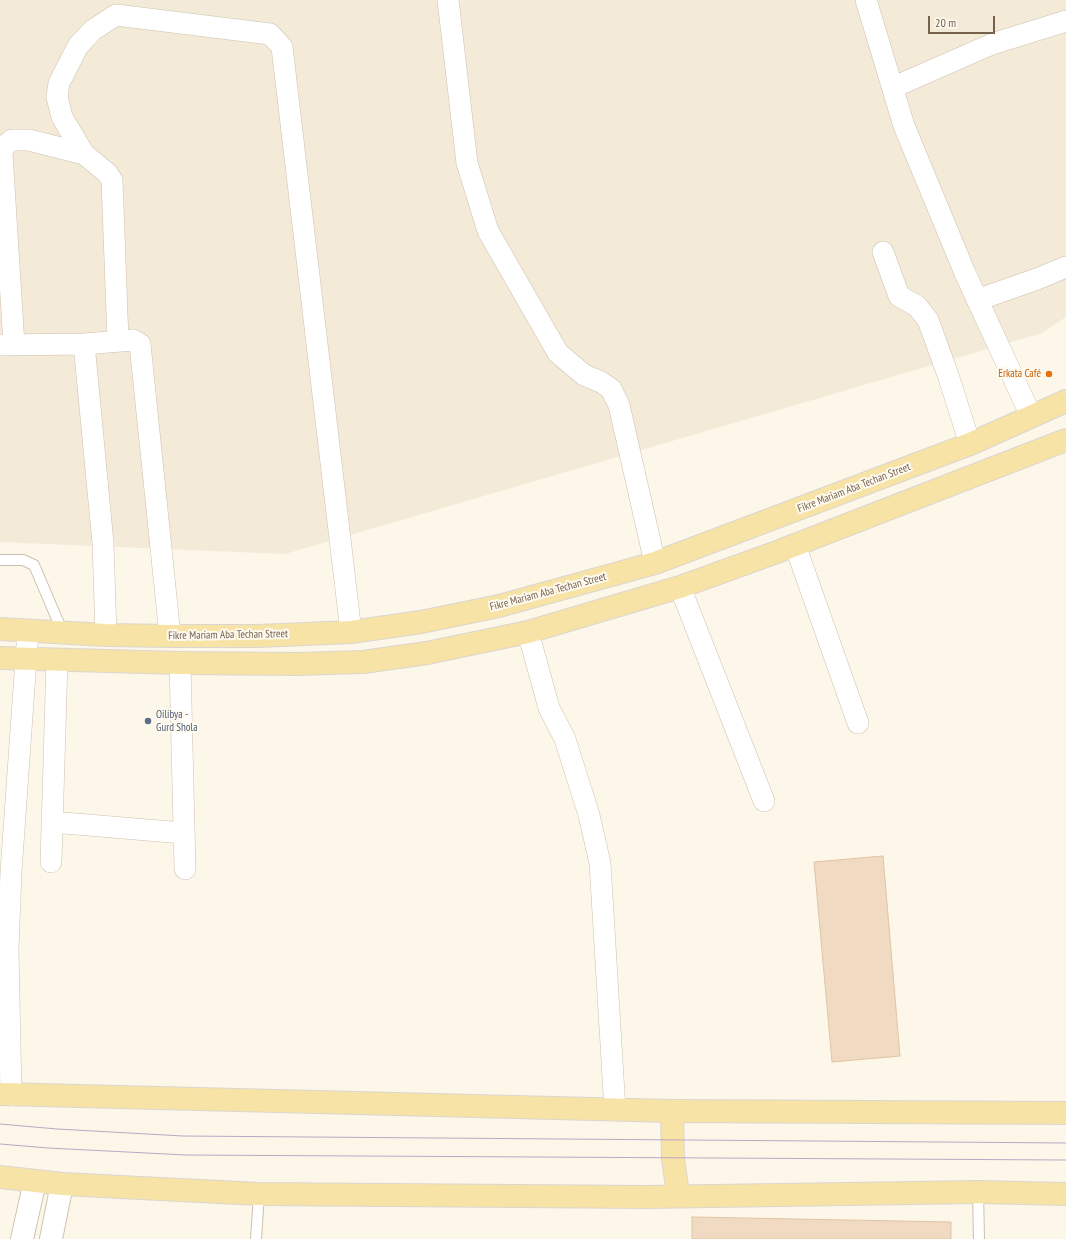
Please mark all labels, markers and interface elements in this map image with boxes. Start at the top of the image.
scale bar [930,8,997,34]
text: 20 m [935,15,956,30]
place label: Erkata Café [998,367,1041,381]
marker: Erkata Café [1044,369,1054,379]
street label: Fikre Mariam Aba Techan Street [796,460,912,516]
street label: Fikre Mariam Aba Techan Street [488,570,608,614]
street label: Fikre Mariam Aba Techan Street [168,627,288,643]
place label: Oilibya - Gurd Shola [156,708,198,734]
marker: Oilibya - Gurd Shola [143,716,153,726]

